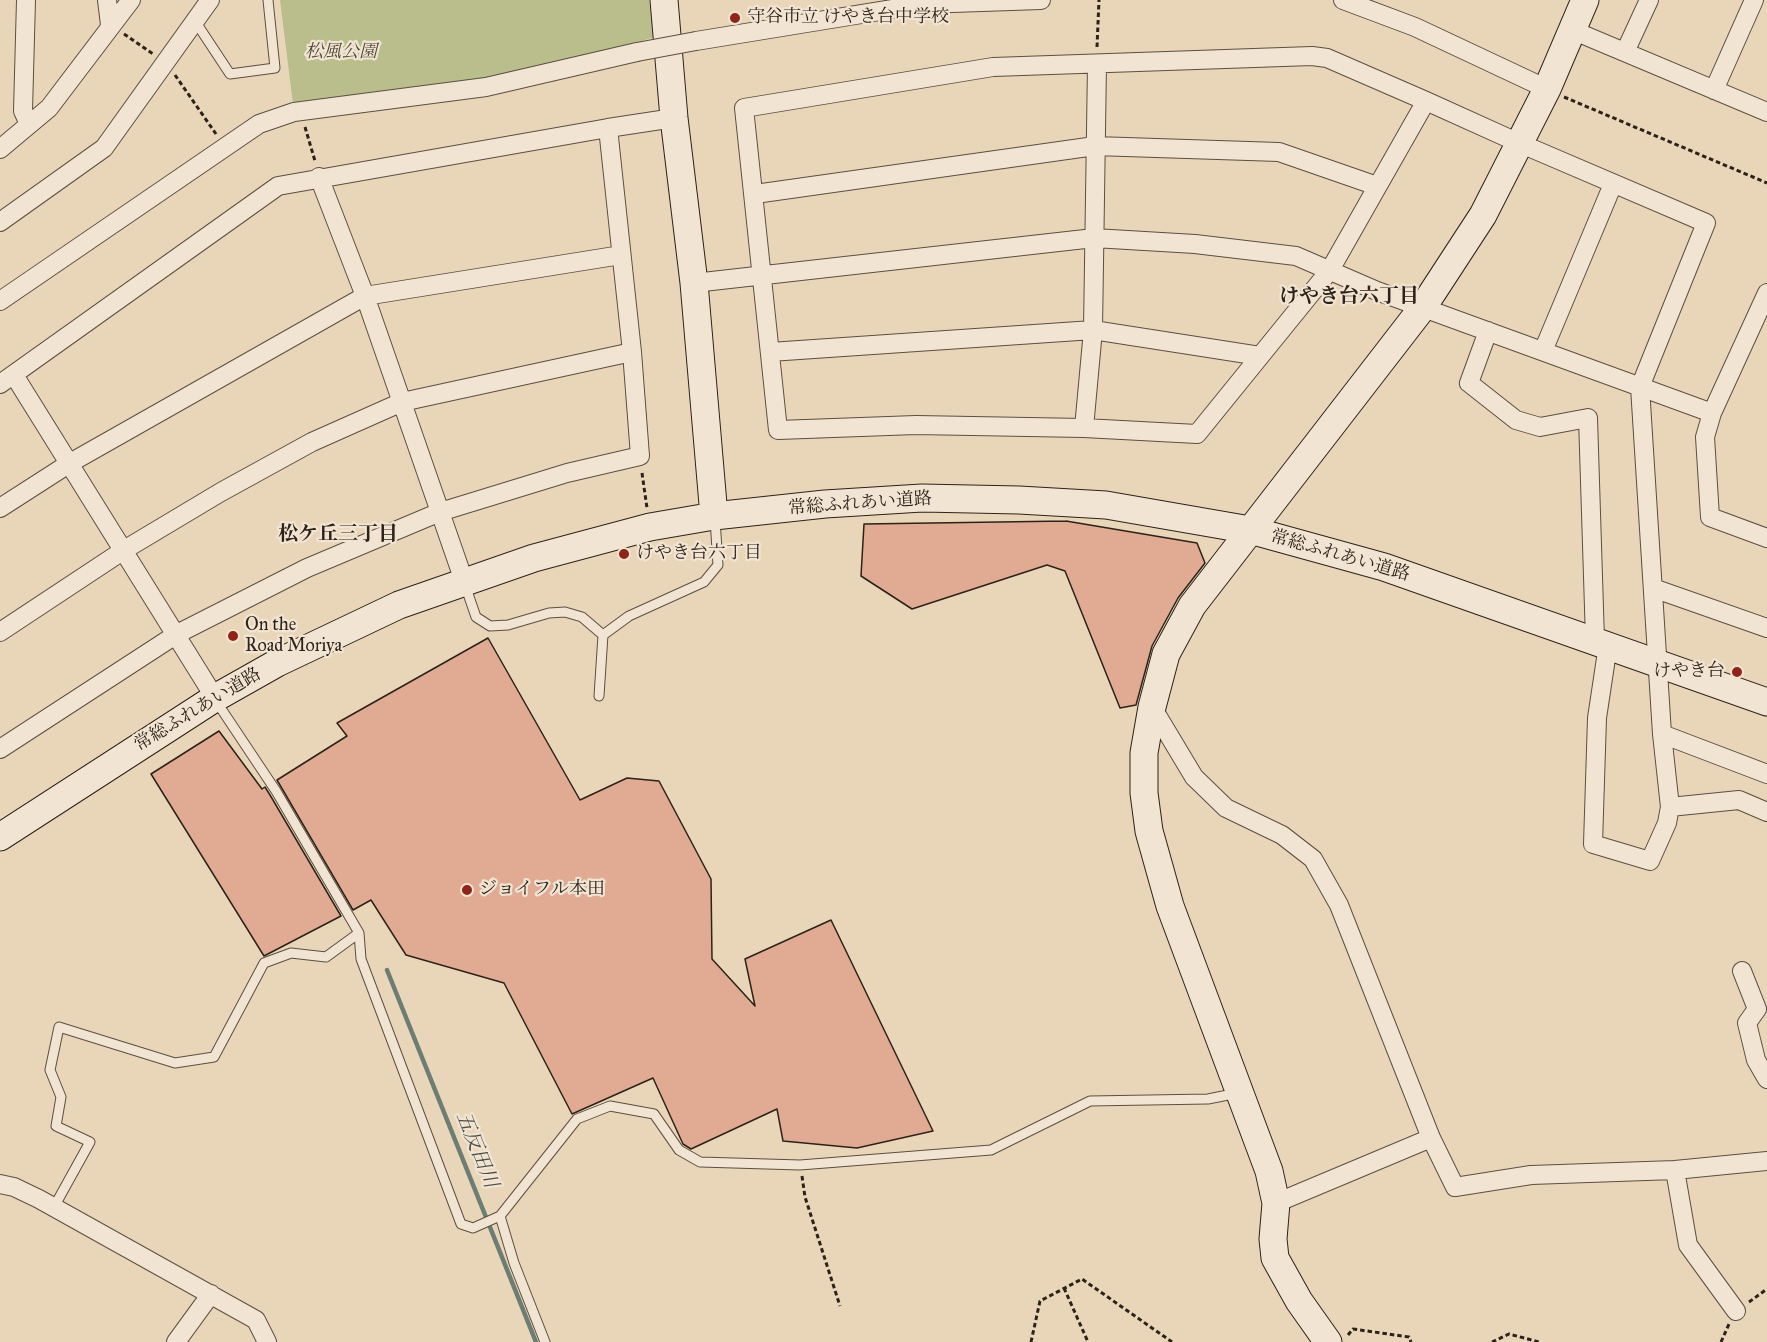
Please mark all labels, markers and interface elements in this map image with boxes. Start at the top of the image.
place label: 守谷市立 けやき台中学校 [747,7,949,29]
marker: 守谷市立 けやき台中学校 [728,11,742,25]
park label: 松風公園 [305,42,377,64]
district label: けやき台六丁目 [1279,285,1419,309]
street label: 常総ふれあい道路 [787,488,933,520]
district label: 松ケ丘三丁目 [278,523,398,547]
street label: 常総ふれあい道路 [1268,526,1412,586]
place label: けやき台六丁目 [636,543,762,565]
marker: けやき台六丁目 [617,547,631,561]
place label: On the Road Moriya [245,615,342,658]
marker: On the Road Moriya [226,629,240,643]
place label: けやき台 [1653,661,1725,683]
street label: 常総ふれあい道路 [131,664,265,756]
marker: けやき台 [1730,665,1744,679]
place label: ジョイフル本田 [479,879,605,901]
marker: ジョイフル本田 [460,883,474,897]
water label: 五反田川 [450,1108,502,1192]

